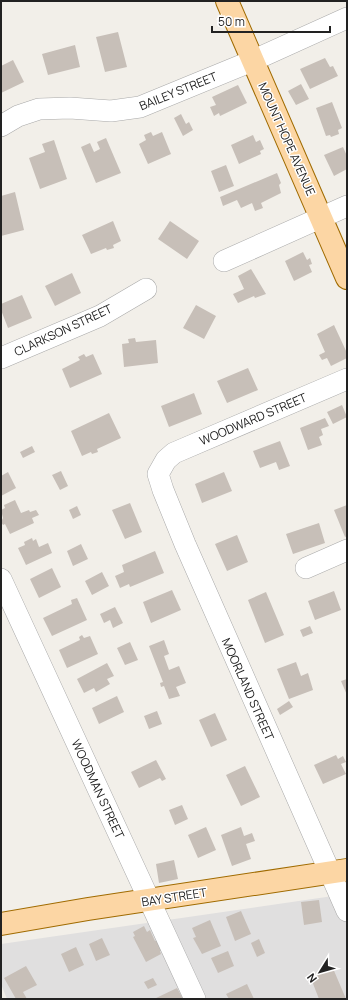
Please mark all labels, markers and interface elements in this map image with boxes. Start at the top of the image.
scale bar [212,8,330,34]
text: 50 m [218,13,245,30]
street label: BAILEY STREET [137,67,220,114]
street label: MOUNT HOPE AVENUE [254,80,320,198]
street label: CLARKSON STREET [11,299,116,360]
street label: WOODWARD STREET [197,388,310,449]
street label: MOORLAND STREET [218,635,279,744]
street label: WOODMAN STREET [68,737,129,842]
street label: BAY STREET [140,883,209,911]
north arrow [300,952,340,992]
text: N [303,971,320,986]

